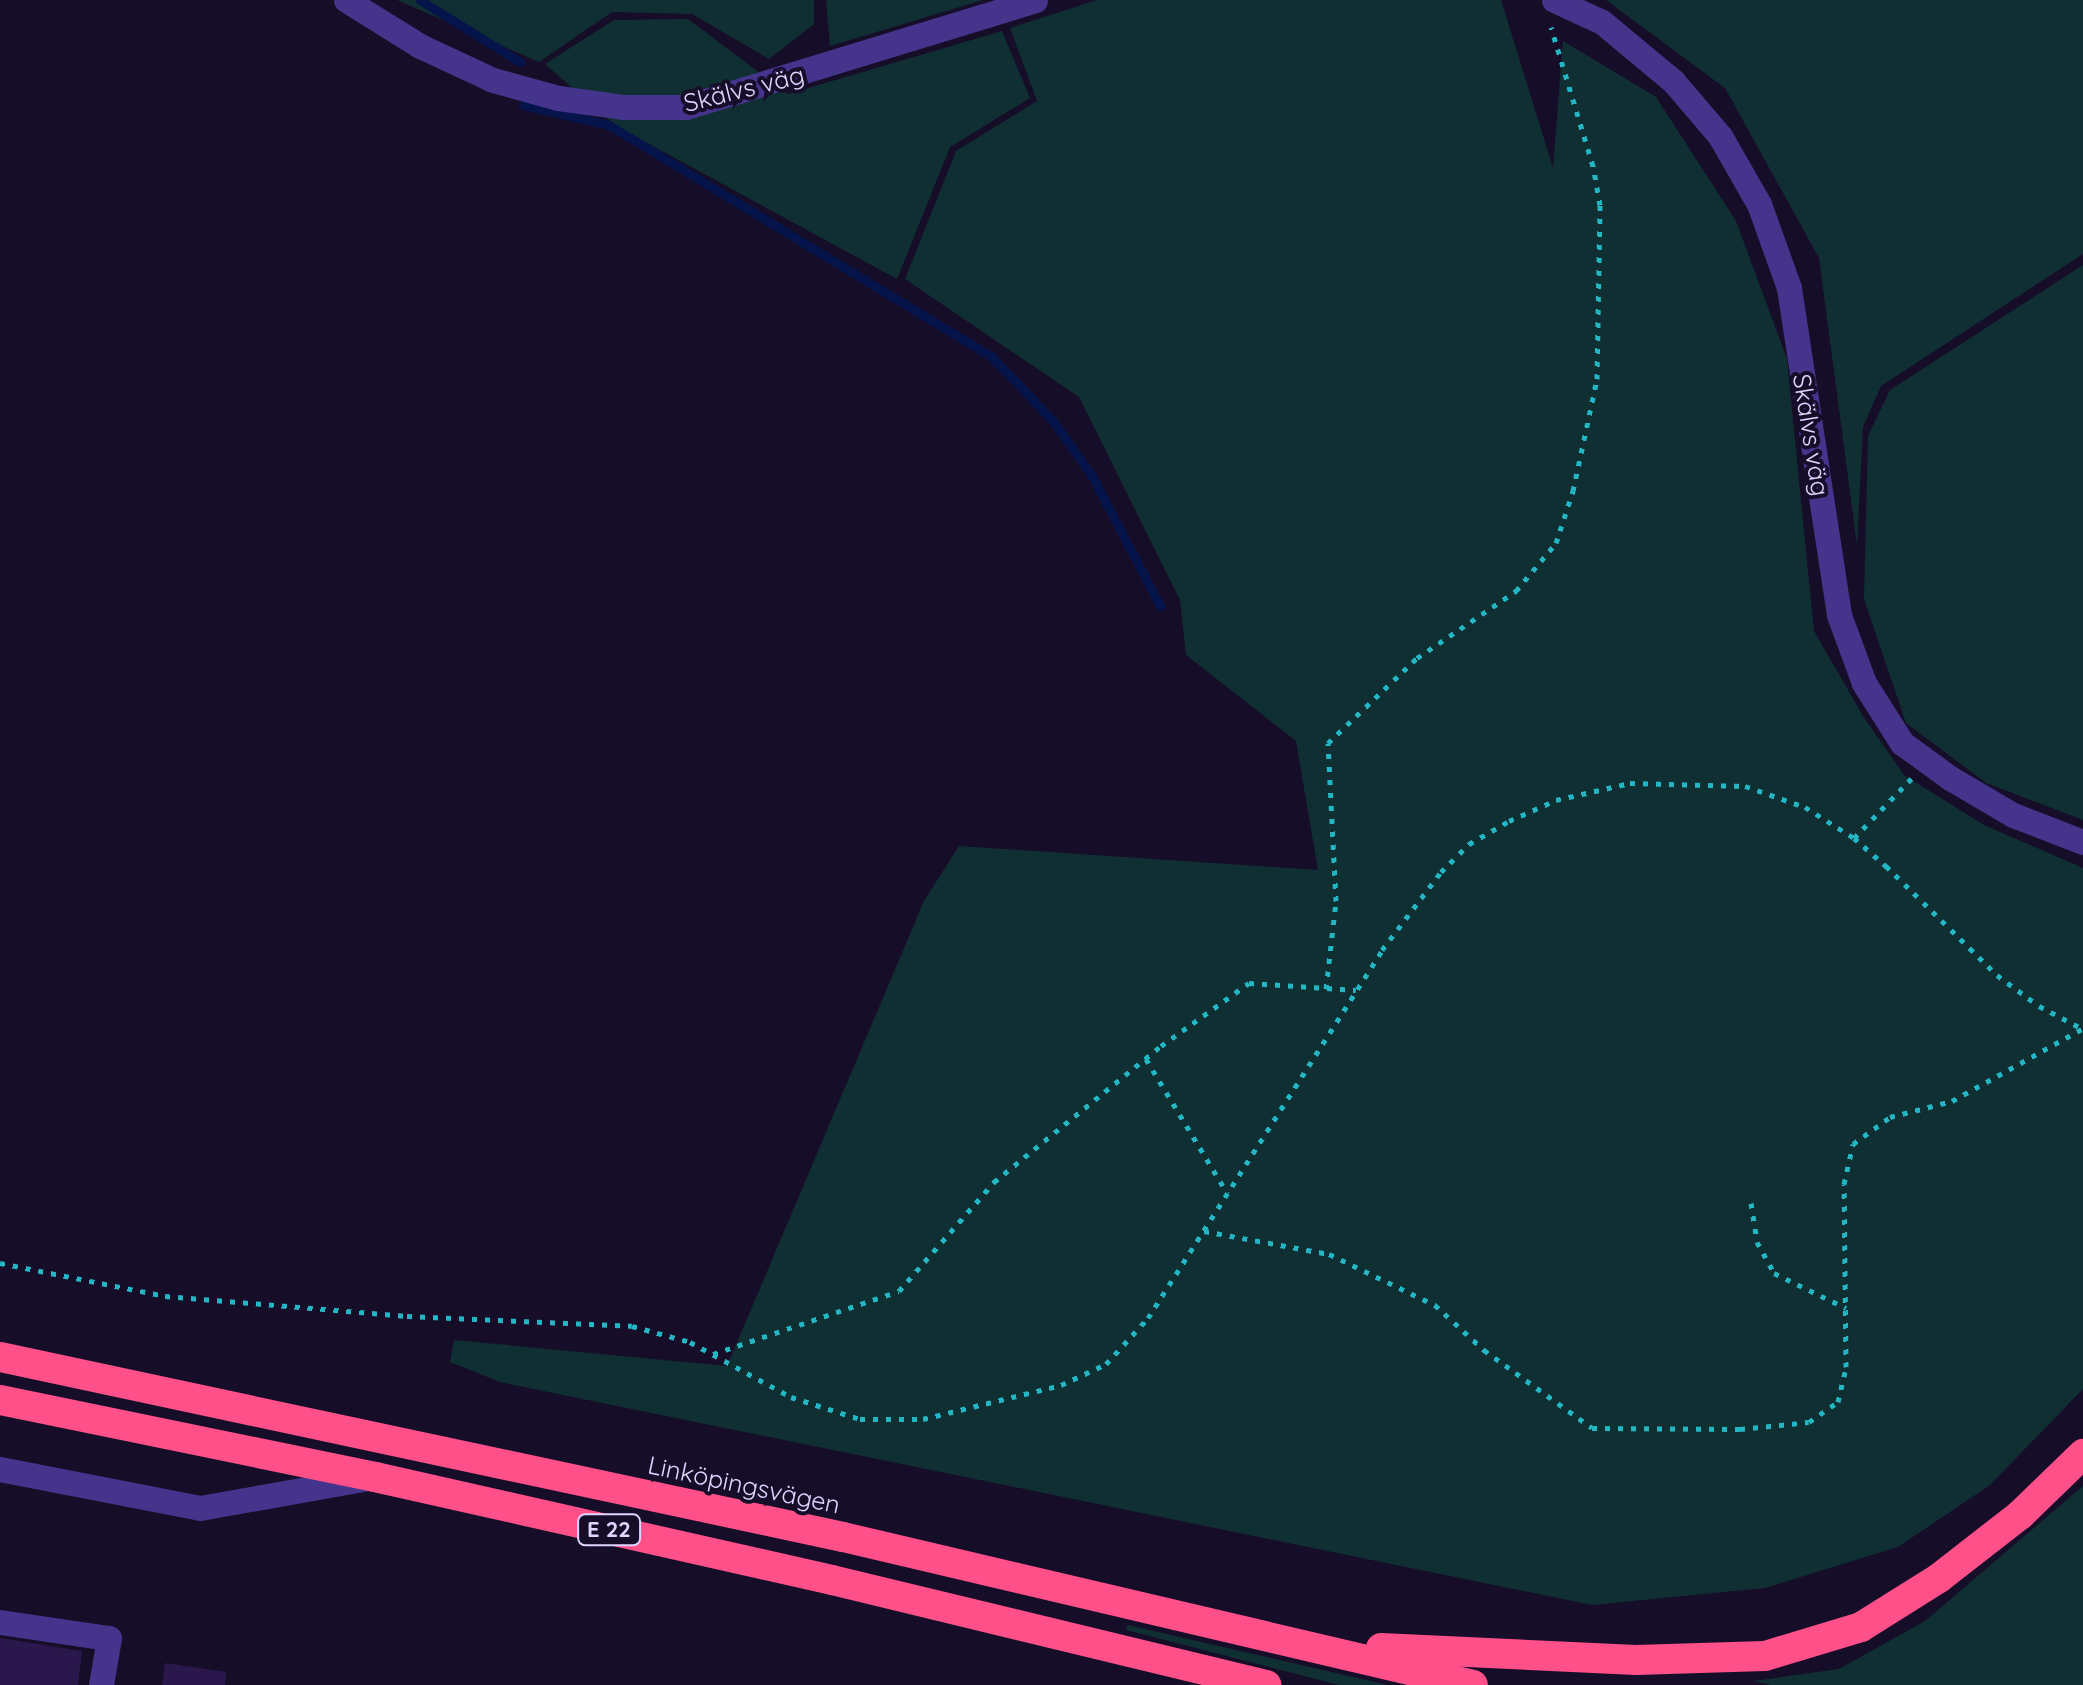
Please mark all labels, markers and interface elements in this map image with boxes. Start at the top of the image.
street label: Skälvs väg [681,60,807,118]
street label: Skälvs väg [1787,372,1835,498]
street label: Linköpingsvägen [645,1450,843,1520]
road number: E 22 [576,1513,642,1547]

